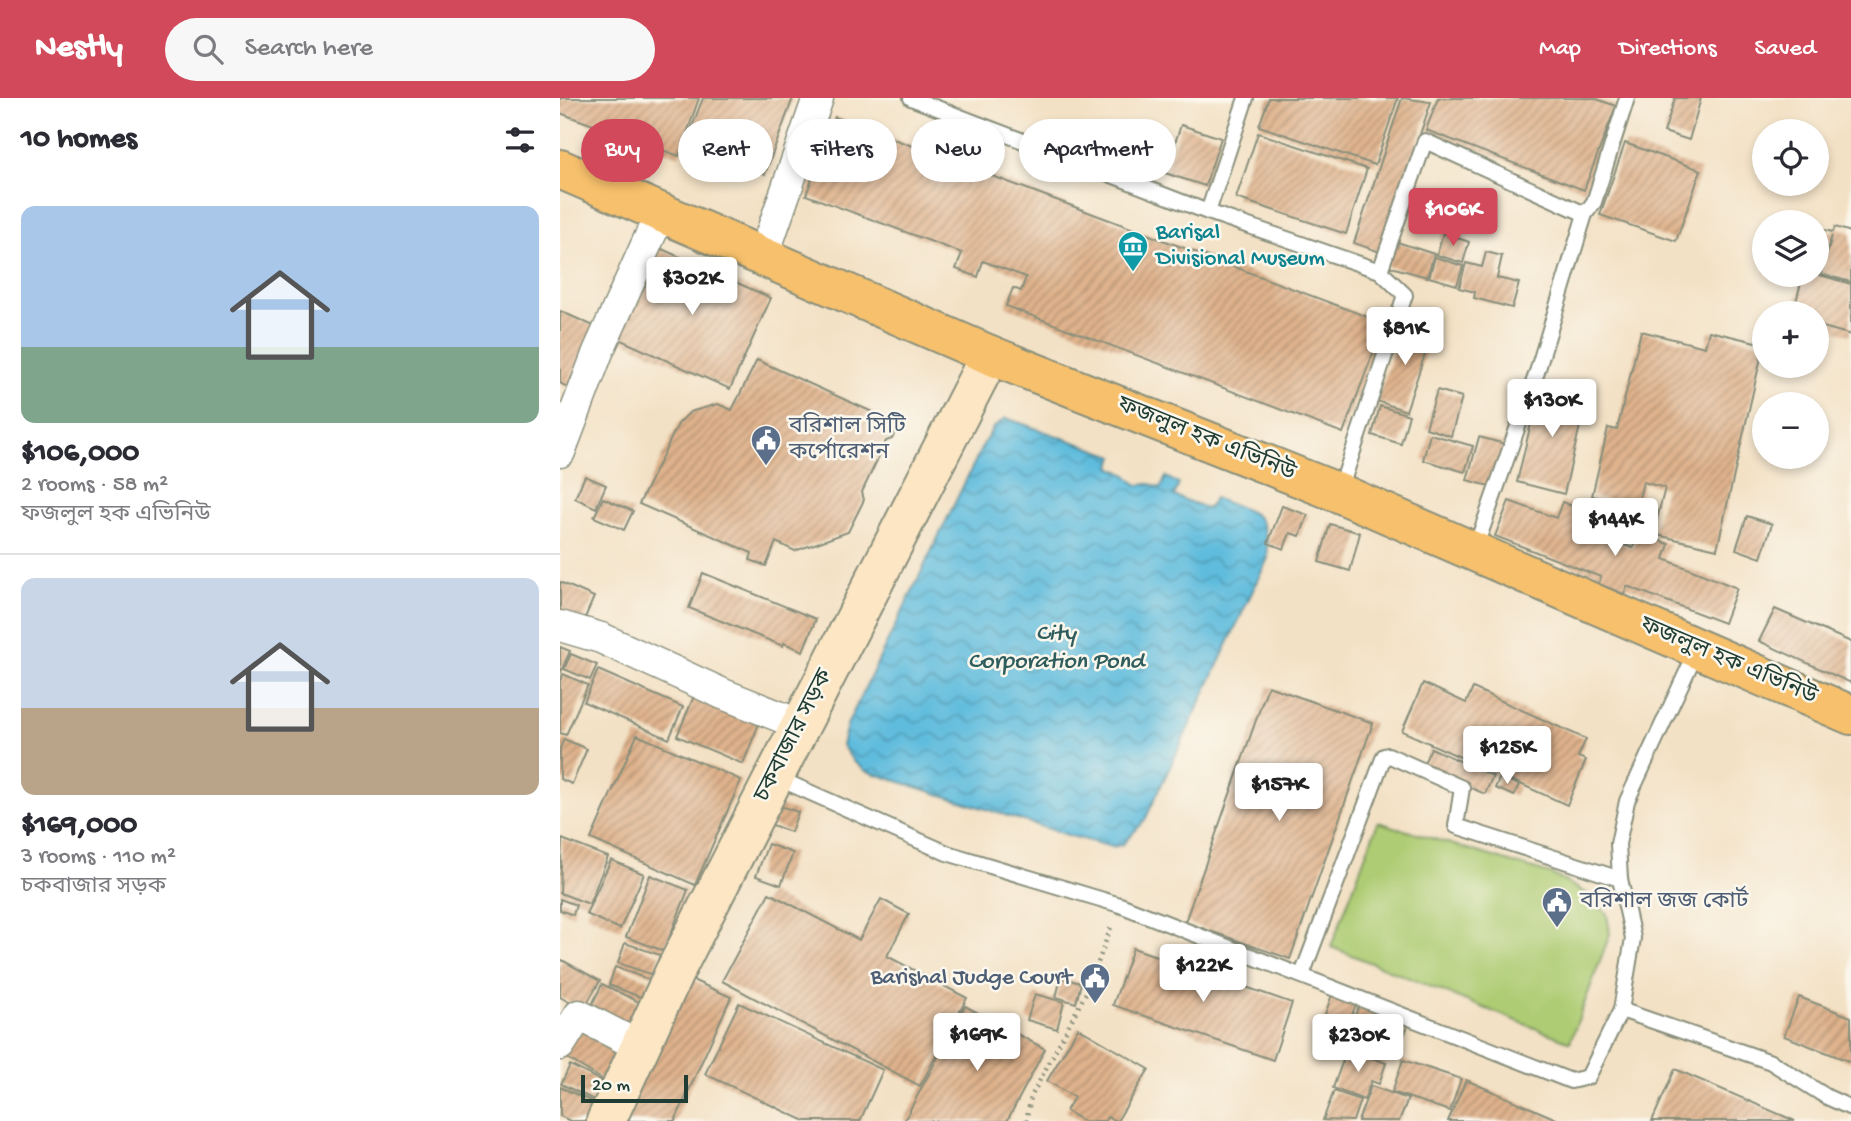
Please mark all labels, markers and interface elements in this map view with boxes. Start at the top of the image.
search box [165,18,655,81]
text: Nestly [35,30,123,68]
icon: search [189,30,227,68]
text: Search here [245,34,373,65]
text: Map [1539,35,1581,64]
text: Directions [1619,35,1717,64]
text: Saved [1755,35,1816,64]
chip: Buy [581,119,664,182]
chip: Rent [678,119,773,182]
chip: Filters [787,119,897,182]
chip: New [911,119,1005,182]
chip: Apartment [1019,119,1176,182]
map controls [1752,119,1829,469]
button: locate [1752,119,1829,196]
icon: filters [501,121,539,159]
text: 10 homes [21,123,137,158]
pin: $106K [1404,188,1502,248]
text: $106K [1424,197,1482,224]
button: layers [1752,210,1829,287]
place label: Barisal Divisional Museum [1154,220,1325,273]
museum icon: Barisal Divisional Museum [1116,229,1150,273]
icon: home [217,252,343,378]
pin: $302K [643,258,741,317]
text: $302K [662,266,722,293]
button: + [1752,301,1829,378]
pin: $81K [1364,308,1446,367]
text: $81K [1383,316,1427,343]
pin: $130K [1503,380,1601,439]
text: $130K [1523,388,1581,415]
street label: ফজলুল হক এভিনিউ [1112,390,1300,488]
button: − [1752,392,1829,469]
place label: বরিশাল সিটি কর্পোরেশন [788,412,906,467]
public building icon: বরিশাল সিটি কর্পোরেশন [749,423,783,467]
text: $106,000 [21,437,139,472]
text: 2 rooms · 58 m² [21,472,168,499]
pin: $144K [1566,498,1664,558]
text: ফজলুল হক এভিনিউ [21,502,211,529]
text: $144K [1588,507,1642,534]
street label: ফজলুল হক এভিনিউ [1634,610,1822,712]
water label: City Corporation Pond [968,620,1147,677]
icon: home [217,624,343,750]
street label: চকবাজার সড়ক [750,665,840,808]
pin: $125K [1458,726,1556,786]
text: $125K [1479,735,1535,762]
pin: $157K [1230,764,1328,823]
text: $157K [1251,772,1307,799]
text: $169,000 [21,809,137,844]
text: 3 rooms · 110 m² [21,844,176,871]
text: চকবাজার সড়ক [21,874,166,901]
public building icon: বরিশাল জজ কোর্ট [1540,885,1574,929]
place label: বরিশাল জজ কোর্ট [1579,885,1749,916]
pin: $122K [1154,944,1252,1004]
text: $122K [1176,953,1230,980]
public building icon: Barishal Judge Court [1078,961,1112,1005]
place label: Barishal Judge Court [870,965,1074,992]
pin: $169K [928,1014,1026,1073]
pin: $230K [1309,1014,1407,1074]
text: $169K [949,1022,1005,1049]
text: $230K [1328,1023,1388,1050]
scale bar [581,1072,688,1104]
text: 20 m [592,1075,630,1098]

